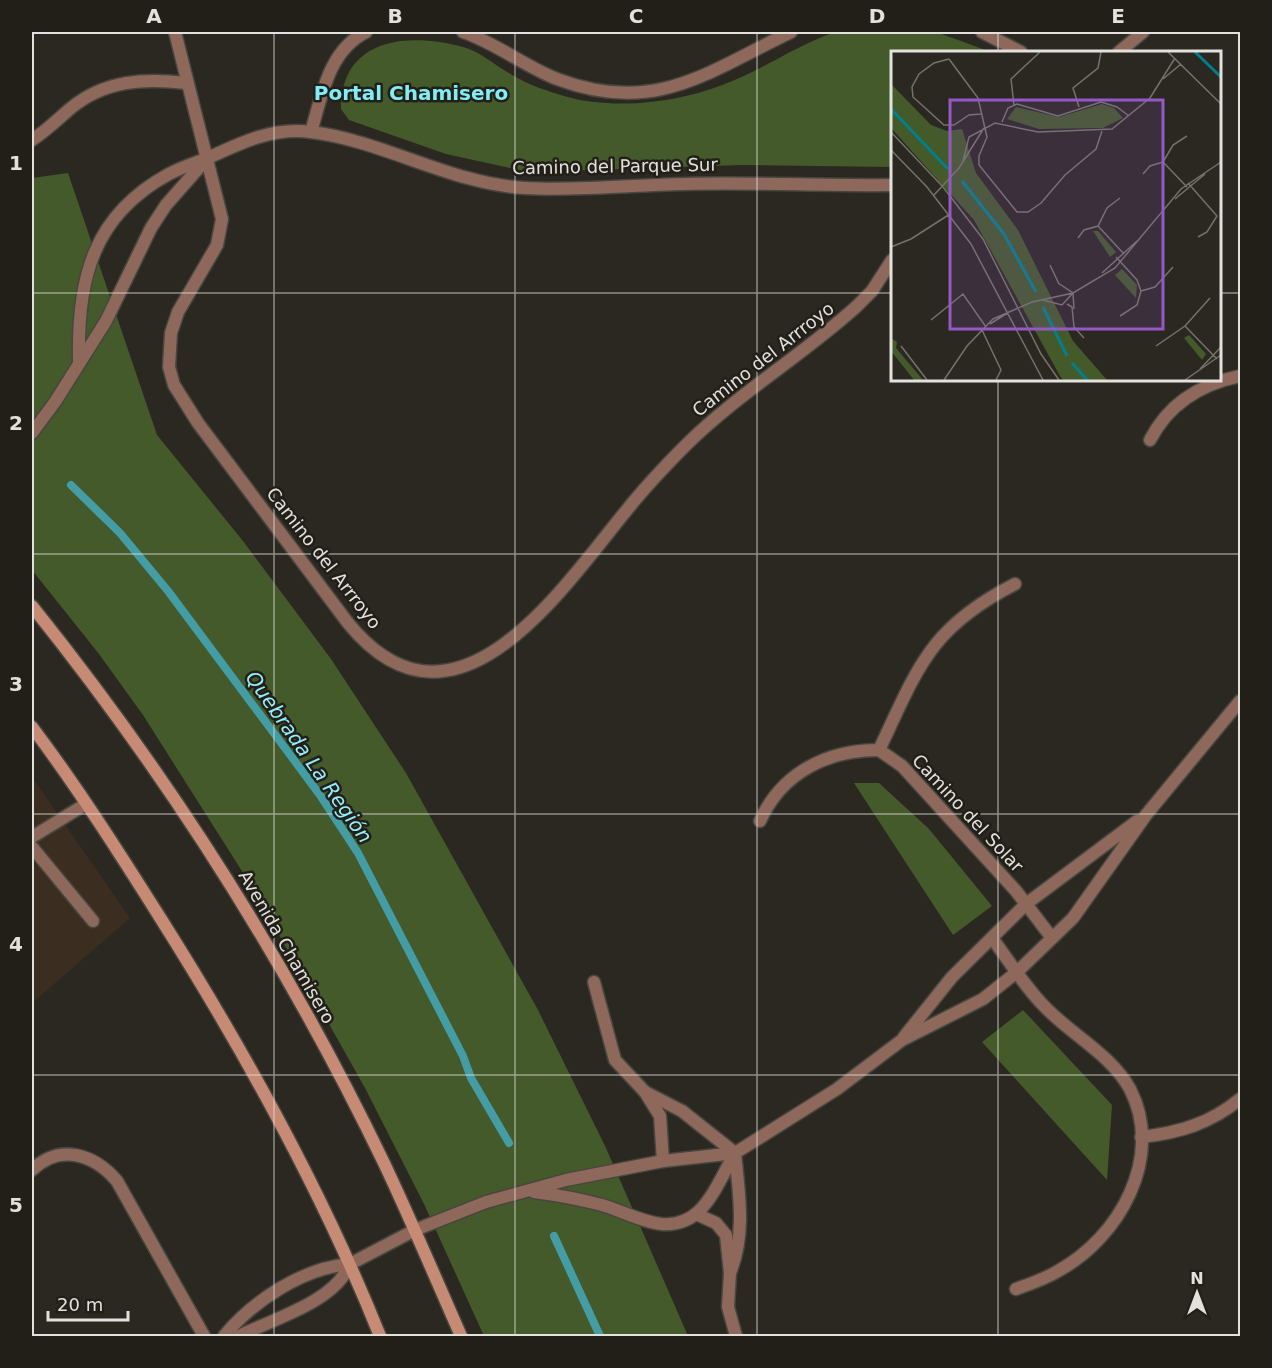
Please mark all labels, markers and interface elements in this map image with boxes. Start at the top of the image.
text: A [146,4,162,28]
text: B [387,4,403,28]
text: C [629,4,643,28]
text: D [869,4,885,28]
text: E [1111,4,1125,28]
inset map [891,51,1221,381]
district label: Portal Chamisero [314,81,508,105]
text: 1 [9,151,23,175]
street label: Camino del Parque Sur [512,154,719,178]
street label: Camino del Arrroyo [688,297,838,421]
text: 2 [9,411,23,435]
street label: Camino del Arrroyo [262,483,386,633]
water label: Quebrada La Región [241,666,377,848]
text: 3 [9,672,23,696]
street label: Camino del Solar [908,750,1028,877]
street label: Avenida Chamisero [235,867,339,1027]
text: 4 [9,932,23,956]
text: 5 [9,1193,23,1217]
north arrow [1167,1263,1227,1323]
text: N [1190,1269,1204,1288]
scale bar [48,1284,128,1322]
text: 20 m [57,1294,103,1315]

